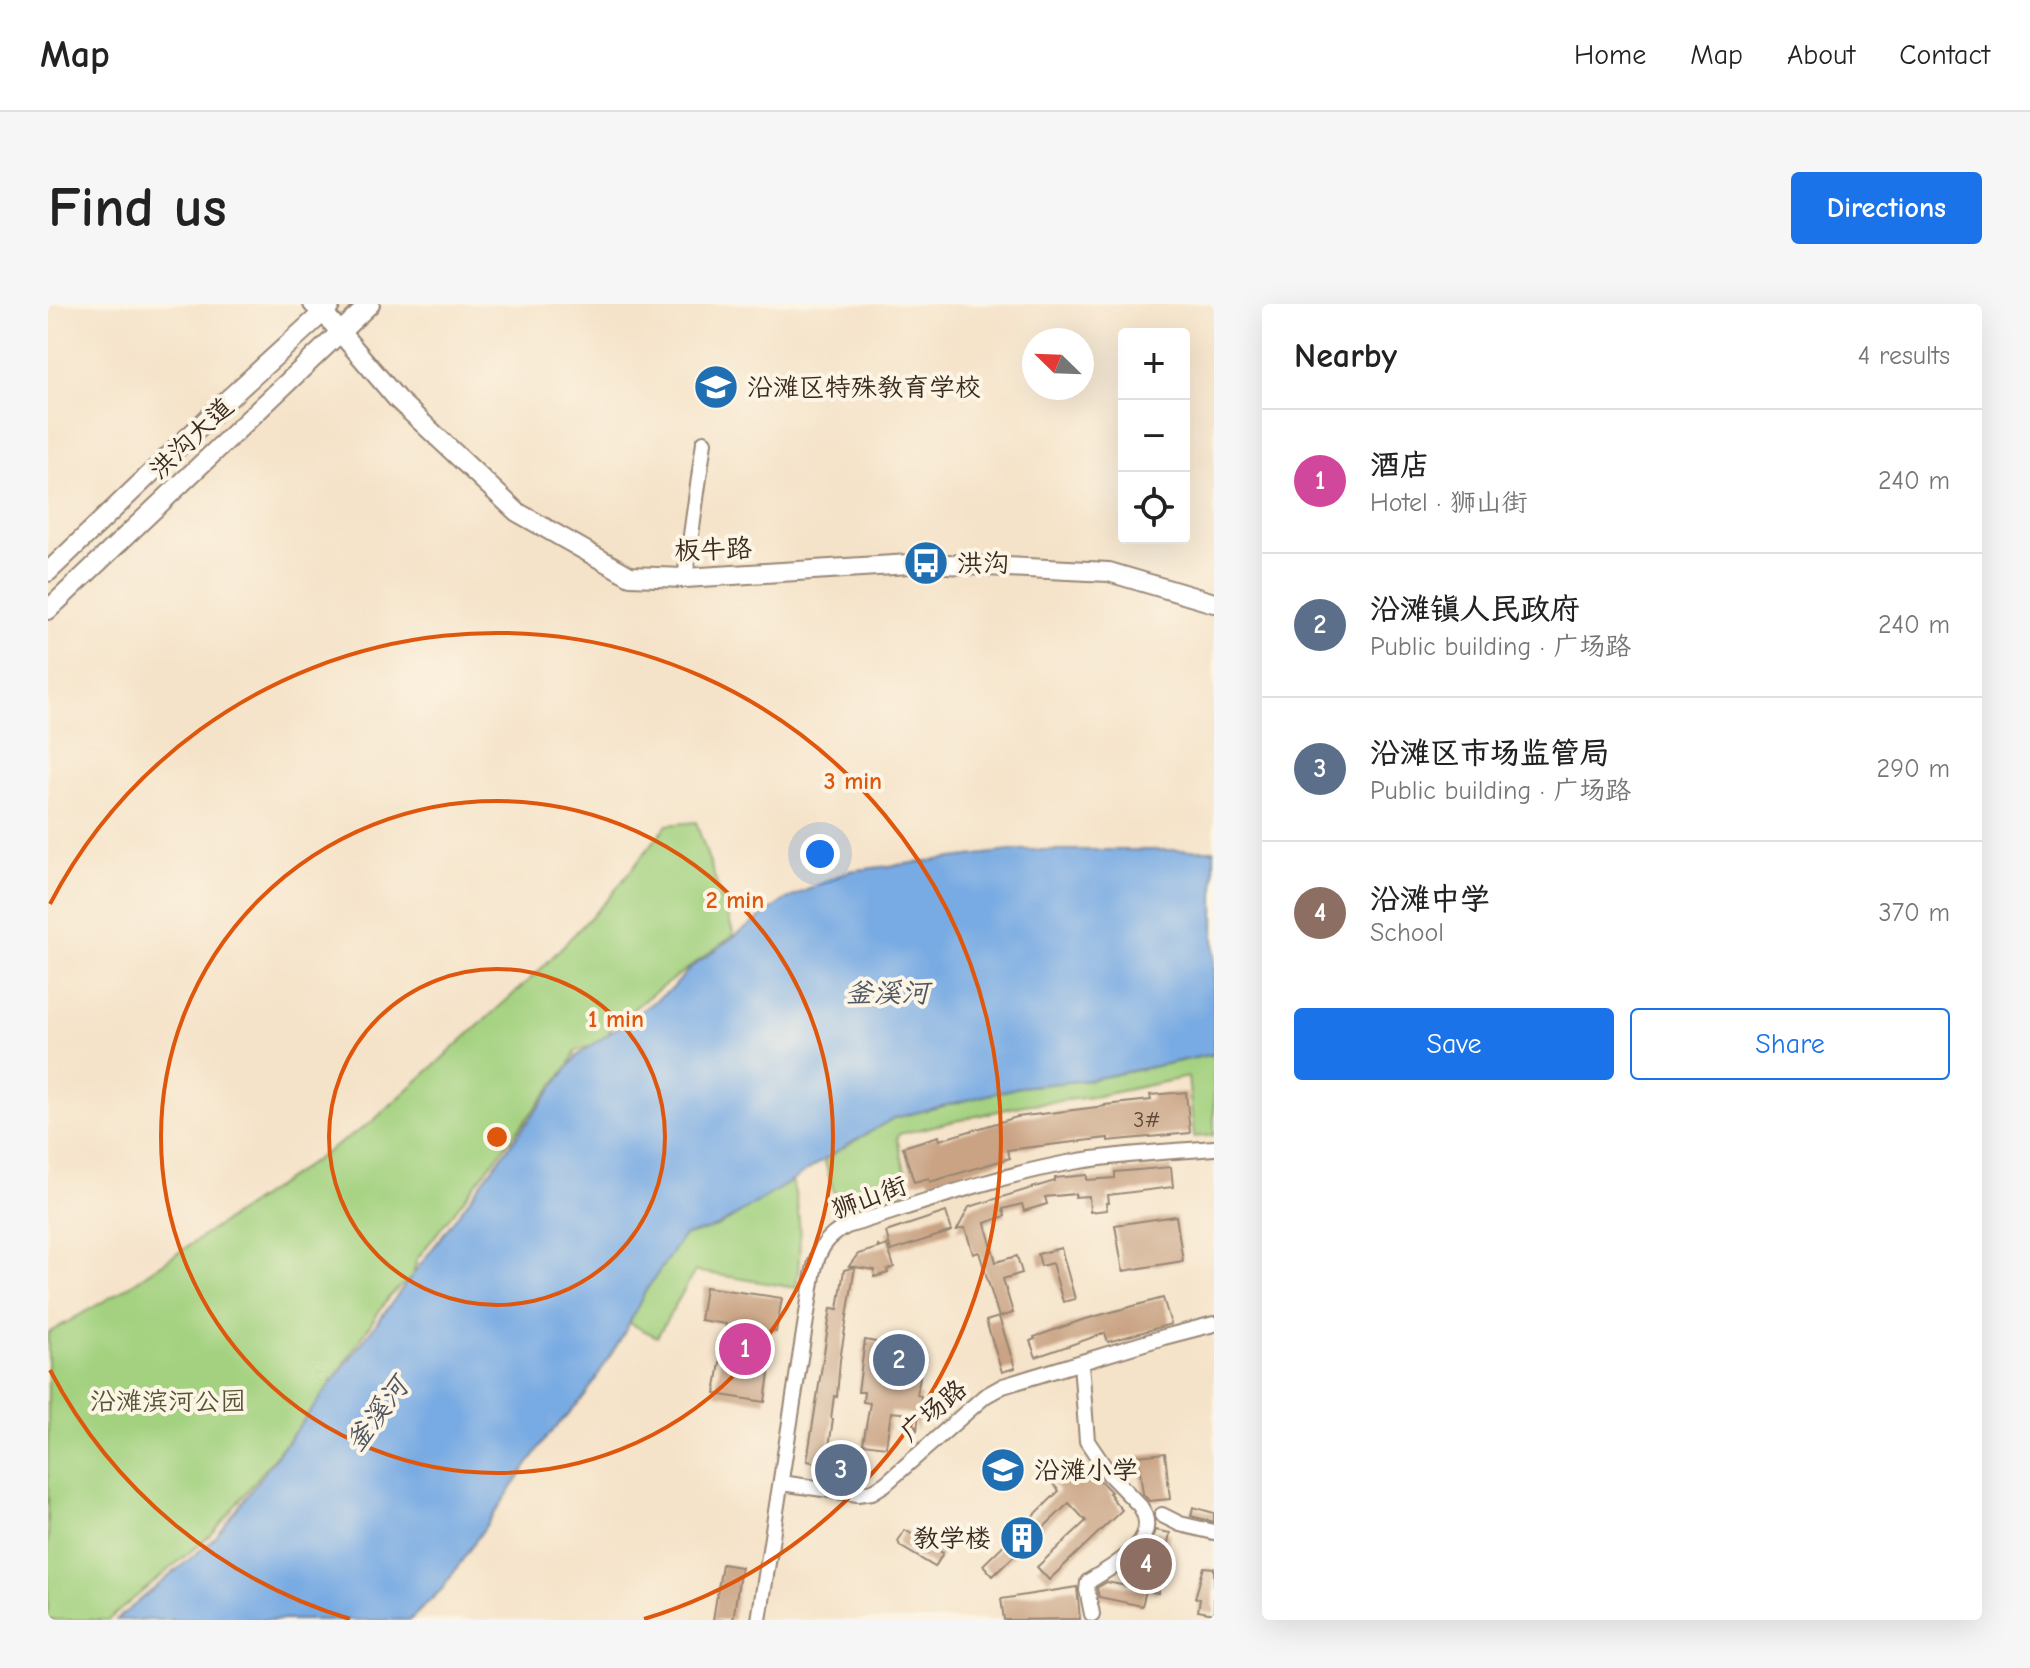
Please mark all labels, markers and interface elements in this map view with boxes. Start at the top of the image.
text: Map [40,33,110,77]
text: Home [1574,39,1646,71]
text: Map [1690,39,1743,71]
text: About [1787,39,1855,71]
text: Contact [1899,39,1990,71]
button: Directions [1791,172,1982,244]
text: Find us [48,176,227,240]
north arrow [1022,328,1094,400]
map controls [1118,328,1190,544]
button: + [1118,328,1190,400]
text: Nearby [1294,336,1397,376]
text: 4 results [1858,341,1950,371]
school or university icon: 沿滩区特殊教育学校 [692,363,740,411]
place label: 沿滩区特殊教育学校 [747,373,981,403]
street label: 洪沟大道 [144,392,240,486]
button: − [1118,400,1190,472]
text: 酒店 [1370,448,1430,483]
text: 1 [1315,466,1325,496]
text: 240 m [1878,466,1950,496]
button: locate [1118,472,1190,544]
text: Hotel · 狮山街 [1370,488,1528,518]
street label: 板牛路 [674,534,753,566]
bus stop icon: 洪沟 [902,539,950,587]
place label: 洪沟 [957,549,1009,579]
text: 沿滩镇人民政府 [1370,592,1580,627]
text: 2 [1314,610,1326,640]
text: 240 m [1878,610,1950,640]
text: Public building · 广场路 [1370,632,1631,662]
text: 沿滩区市场监管局 [1370,736,1610,771]
text: 3 [1314,754,1326,784]
text: 290 m [1877,754,1950,784]
text: 3 min [824,767,882,795]
text: Public building · 广场路 [1370,776,1631,806]
your location [800,834,840,874]
text: 沿滩中学 [1370,882,1490,917]
text: 2 min [706,886,764,914]
text: 4 [1314,898,1326,928]
text: 370 m [1879,898,1950,928]
text: School [1370,918,1444,948]
water label: 釜溪河 [845,977,933,1009]
text: 1 min [588,1005,644,1033]
button: Save [1294,1008,1614,1080]
button: Share [1630,1008,1950,1080]
house number: 3# [1133,1107,1161,1133]
centre of rings [483,1123,511,1151]
street label: 狮山街 [828,1171,911,1225]
pin: 1 [719,1319,771,1379]
pin: 2 [873,1330,925,1390]
water label: 釜溪河 [339,1368,417,1458]
street label: 广场路 [894,1374,973,1448]
park label: 沿滩滨河公园 [90,1387,246,1417]
pin: 3 [815,1440,867,1500]
school or university icon: 沿滩小学 [979,1446,1027,1494]
place label: 沿滩小学 [1034,1456,1138,1486]
building icon: 教学楼 [998,1514,1046,1562]
place label: 教学楼 [913,1524,991,1554]
pin: 4 [1120,1534,1172,1594]

